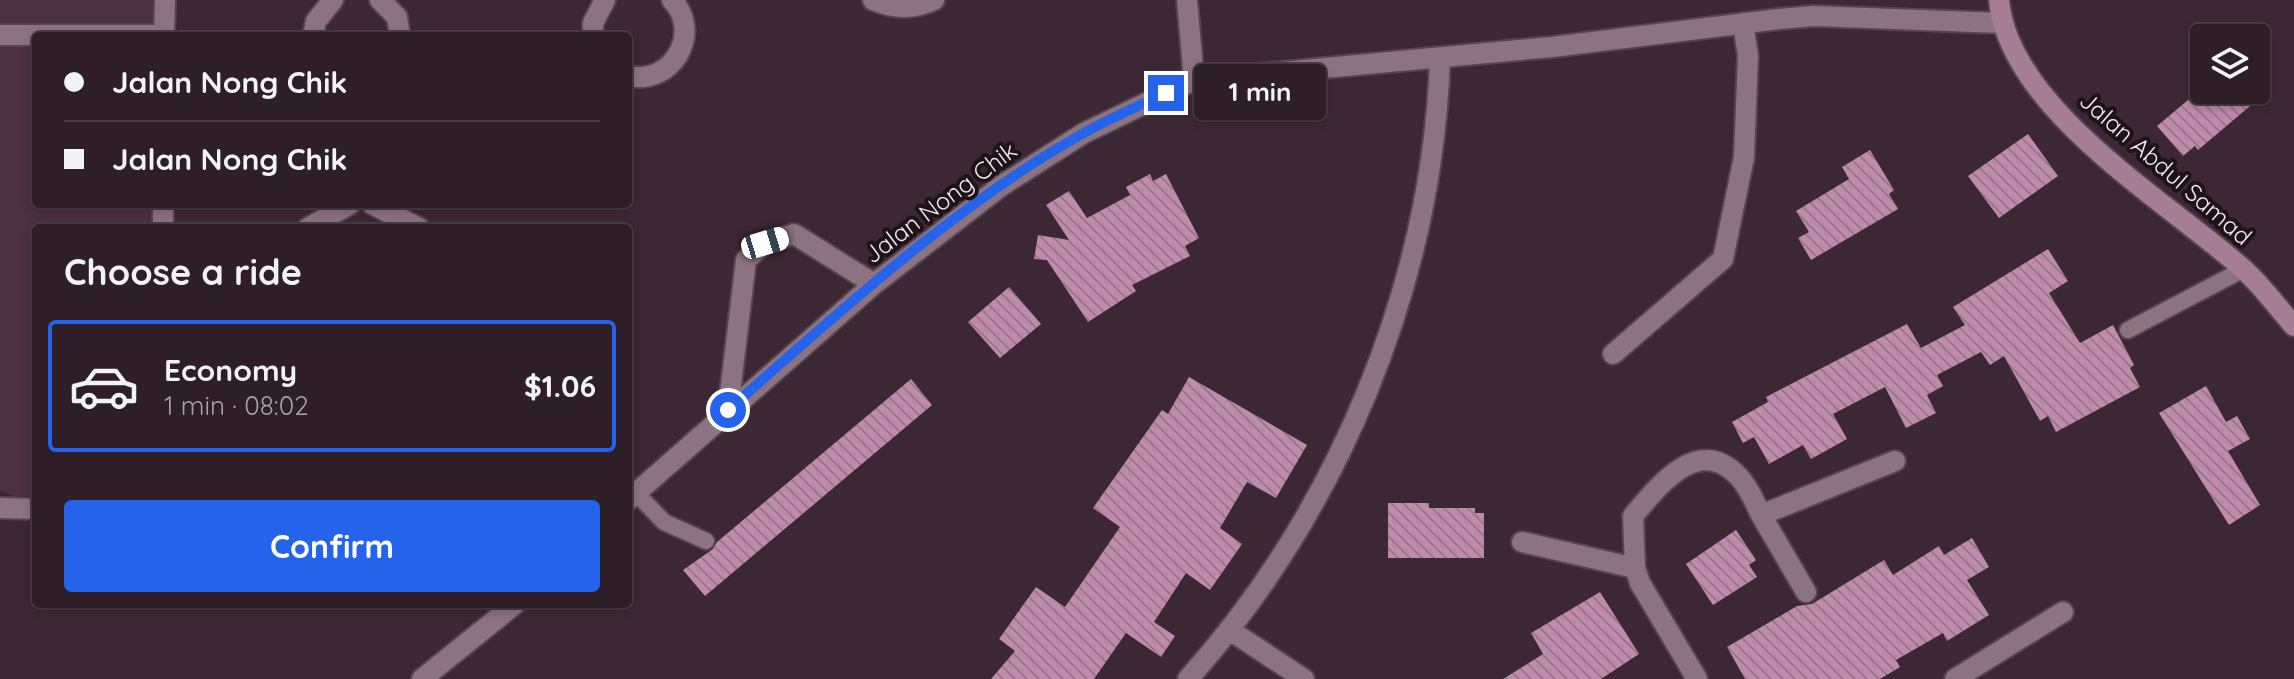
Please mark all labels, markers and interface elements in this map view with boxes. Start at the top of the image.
map controls [2190,24,2270,104]
button: layers [2190,24,2270,104]
text: Jalan Nong Chik [112,63,347,101]
callout: 1 min [1194,65,1326,121]
route end [1148,75,1184,111]
text: 1 min [1229,75,1292,108]
street label: Jalan Abdul Samad [2074,85,2258,251]
street label: Jalan Nong Chik [858,135,1022,269]
text: Jalan Nong Chik [112,140,347,178]
car [739,225,791,261]
text: Choose a ride [64,249,302,294]
icon: car [68,350,140,422]
text: Economy [164,351,297,389]
text: $1.06 [524,367,596,405]
text: 1 min · 08:02 [164,389,309,422]
route start [710,392,746,428]
button: Confirm [64,500,600,592]

